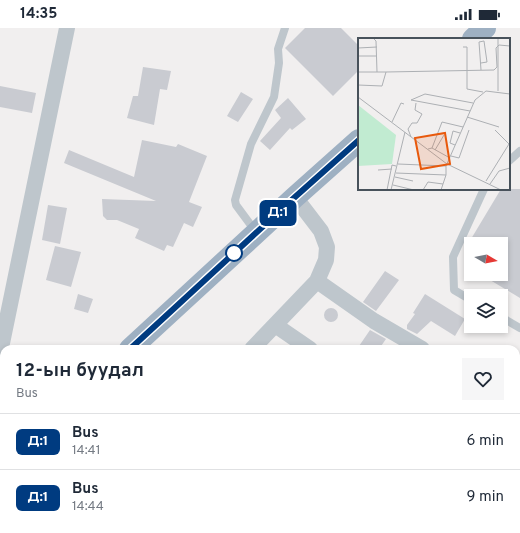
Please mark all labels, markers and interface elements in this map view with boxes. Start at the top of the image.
text: 14:35 [20,5,57,24]
inset map [358,38,510,190]
line badge: Д:1 [255,200,301,226]
text: Д:1 [268,204,288,221]
north arrow [464,237,508,281]
map controls [464,237,508,333]
unlabelled marker [225,244,243,262]
button: layers [464,289,508,333]
button: heart [462,358,504,400]
text: 12-ын буудал [16,359,144,383]
text: Bus [16,386,38,402]
text: Bus [72,424,99,443]
text: 6 min [467,432,504,451]
text: Д:1 [28,433,48,450]
text: 14:41 [72,443,101,459]
text: Bus [72,480,99,499]
text: 9 min [467,488,504,507]
text: Д:1 [28,489,48,506]
text: 14:44 [72,499,104,515]

